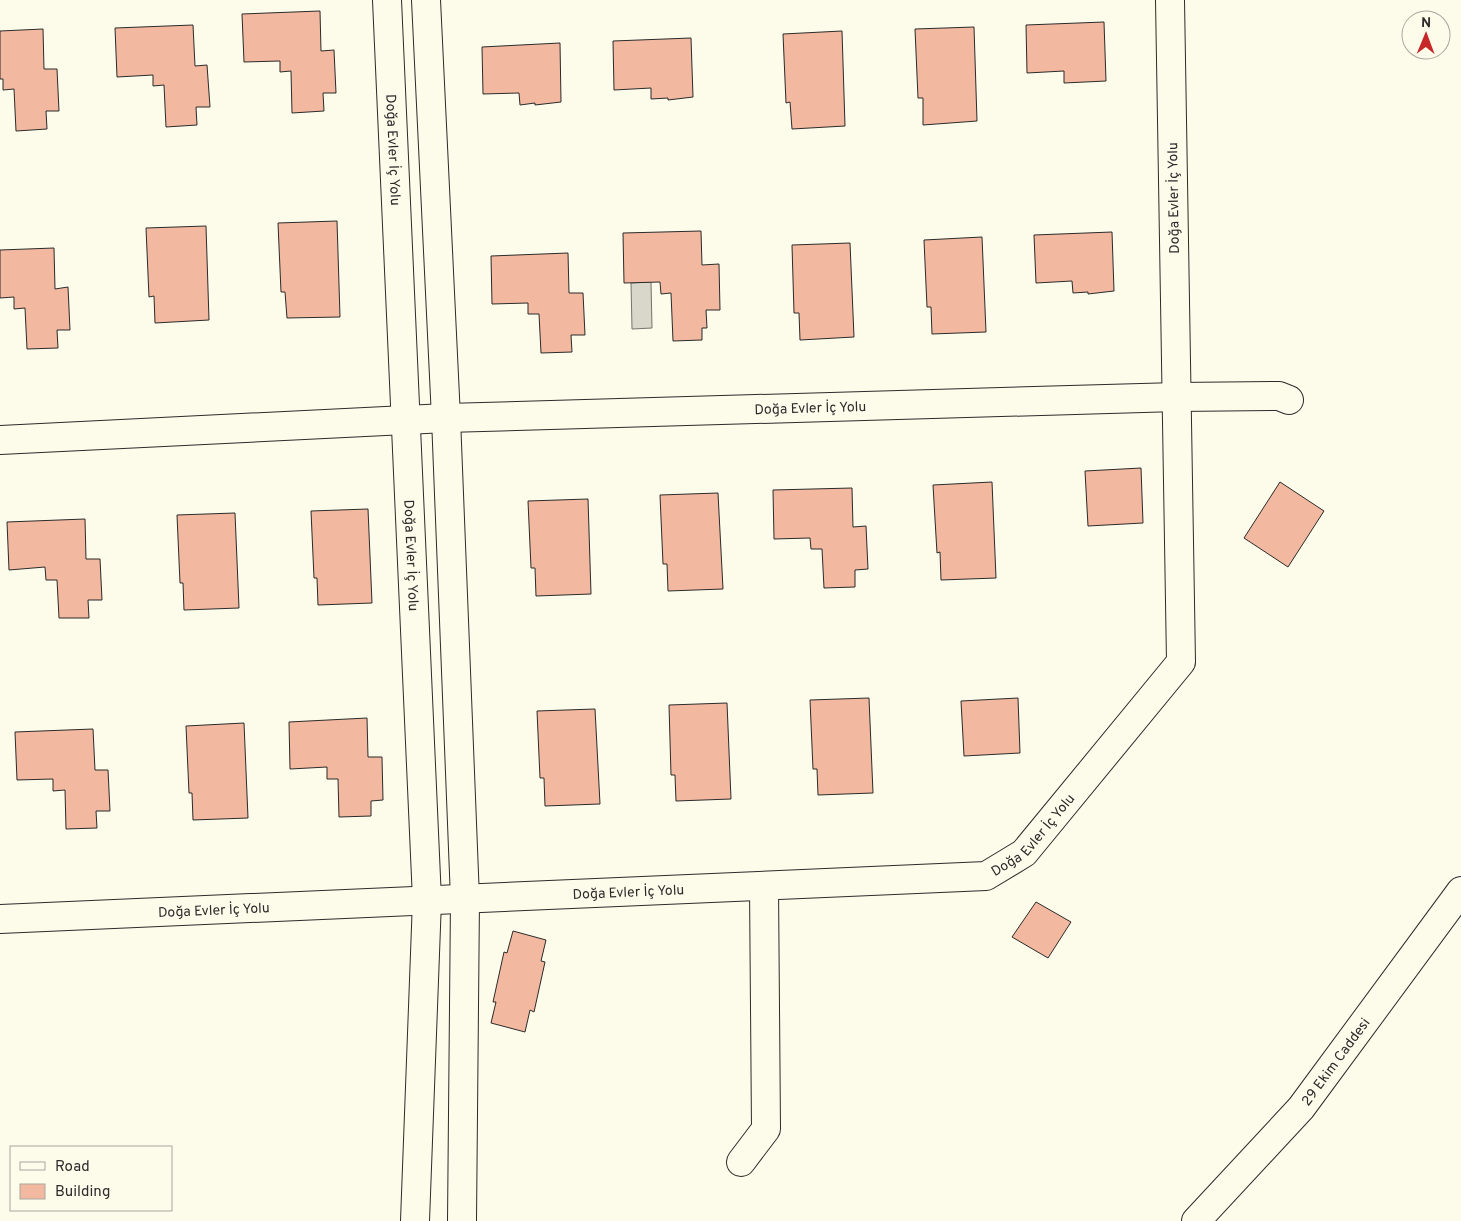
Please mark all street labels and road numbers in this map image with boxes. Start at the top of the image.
street label: Doğa Evler İç Yolu [381,94,403,206]
street label: Doğa Evler İç Yolu [1164,142,1184,254]
street label: Doğa Evler İç Yolu [754,399,866,419]
street label: Doğa Evler İç Yolu [399,499,421,612]
street label: Doğa Evler İç Yolu [989,791,1079,881]
street label: Doğa Evler İç Yolu [572,882,685,904]
street label: Doğa Evler İç Yolu [158,900,270,922]
street label: 29 Ekim Caddesi [1299,1015,1374,1110]

